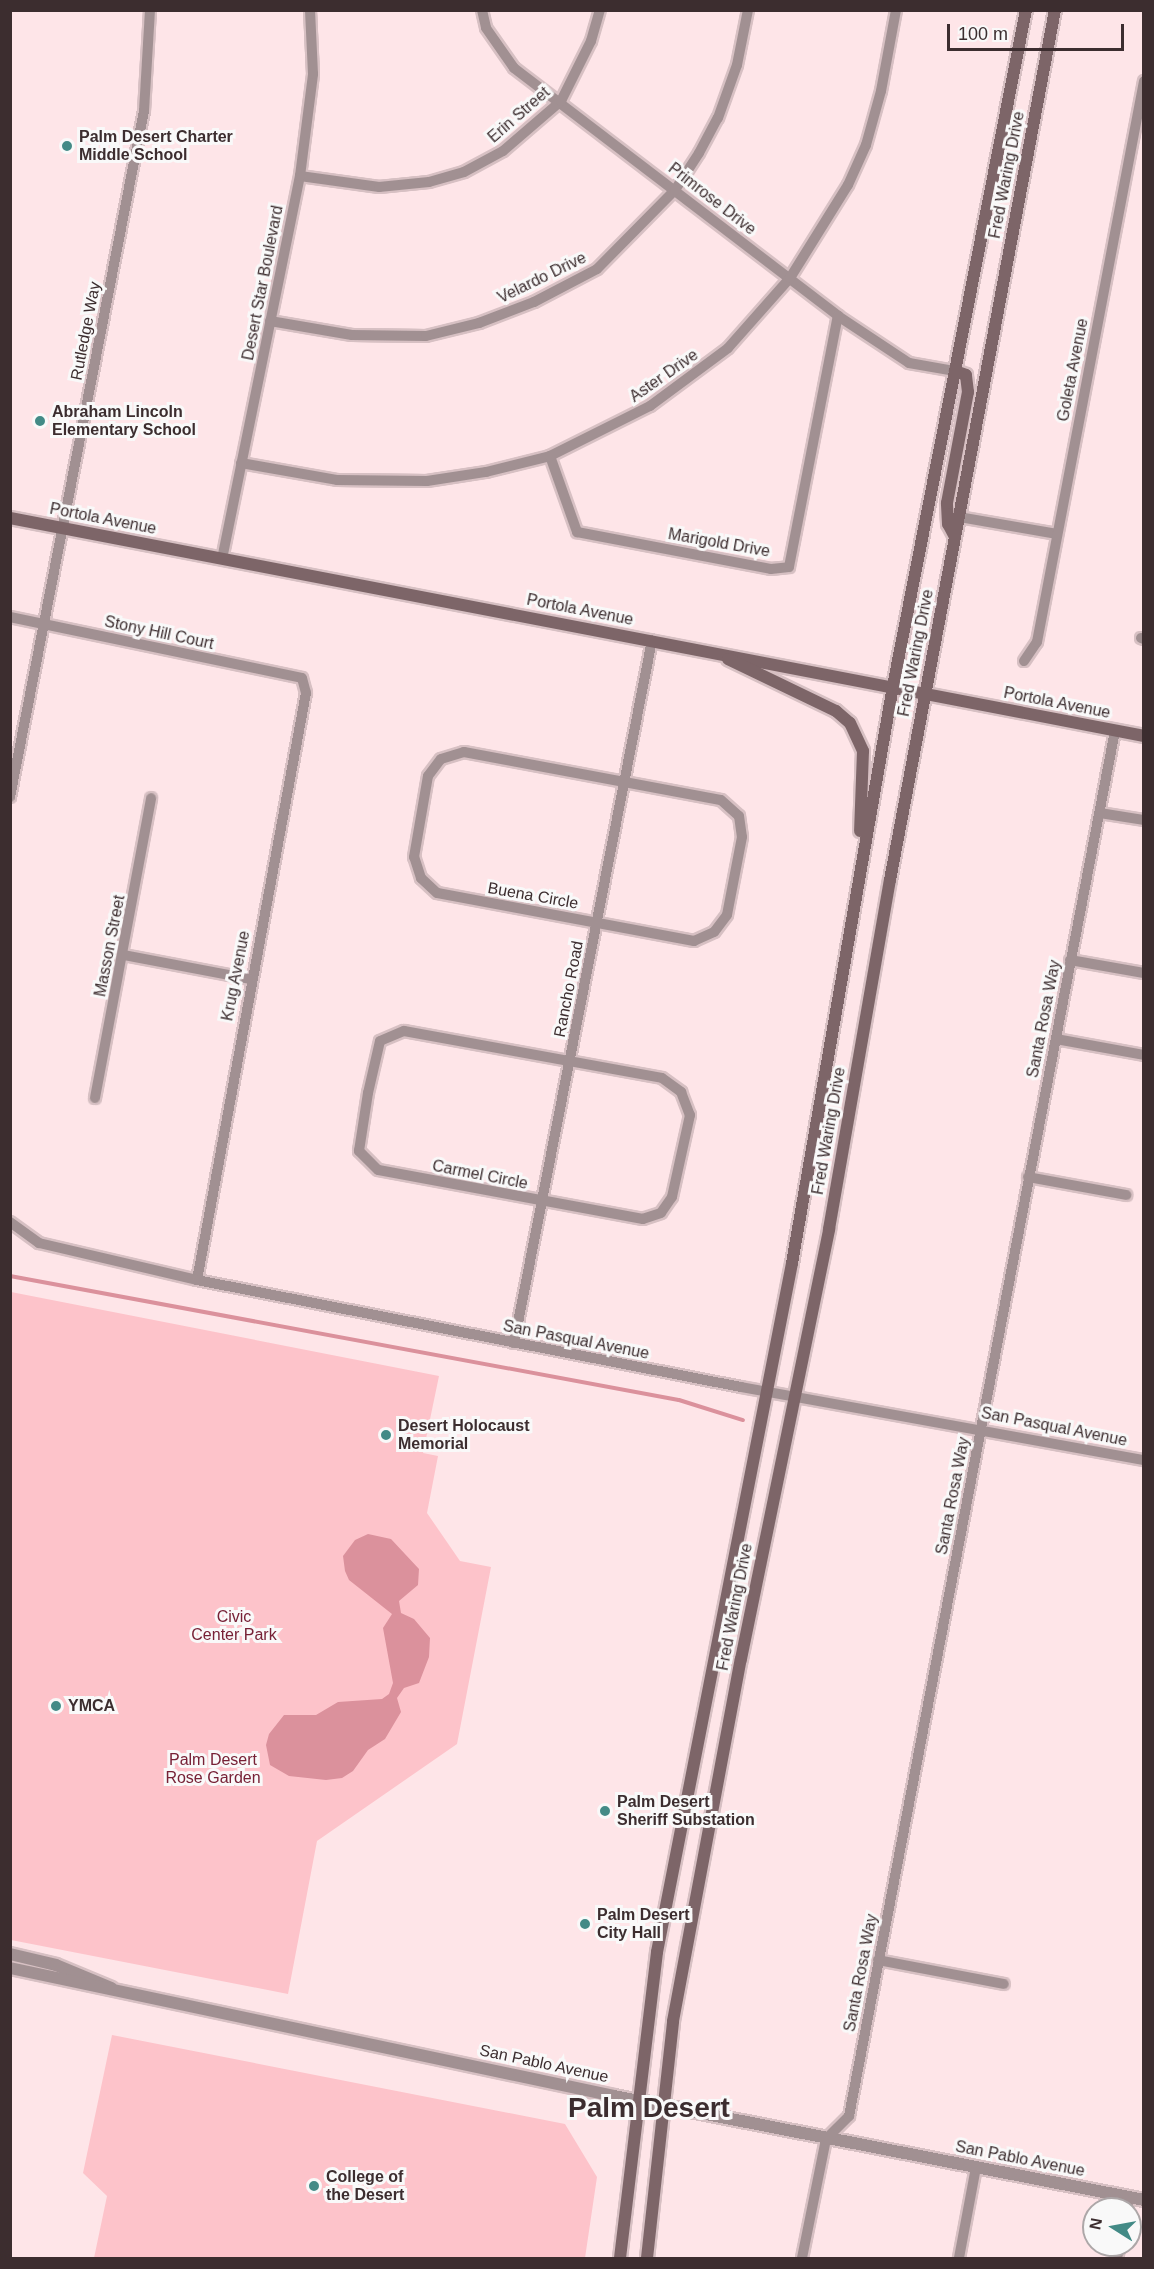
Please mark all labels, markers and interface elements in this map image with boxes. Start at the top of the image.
scale bar [950,12,1127,50]
text: 100 m [958,24,1008,44]
street label: Erin Street [484,83,554,147]
street label: Fred Waring Drive [985,110,1029,240]
place label: Palm Desert Charter Middle School [79,127,233,165]
marker: Palm Desert Charter Middle School [60,139,74,153]
street label: Primrose Drive [664,159,760,239]
street label: Desert Star Boulevard [239,204,287,362]
street label: Velardo Drive [495,248,589,308]
street label: Rutledge Way [67,280,105,382]
street label: Goleta Avenue [1054,316,1092,424]
street label: Aster Drive [626,345,702,407]
place label: Abraham Lincoln Elementary School [52,402,196,440]
marker: Abraham Lincoln Elementary School [33,414,47,428]
street label: Portola Avenue [48,499,158,539]
street label: Marigold Drive [667,525,771,561]
street label: Fred Waring Drive [894,588,938,718]
street label: Portola Avenue [525,590,635,630]
street label: Stony Hill Court [103,612,215,654]
street label: Portola Avenue [1002,683,1112,723]
street label: Buena Circle [486,879,580,913]
street label: Masson Street [91,894,129,998]
street label: Krug Avenue [218,929,254,1023]
street label: Rancho Road [550,939,588,1039]
street label: Santa Rosa Way [1023,959,1065,1079]
street label: Fred Waring Drive [808,1066,850,1196]
street label: Carmel Circle [431,1156,529,1194]
street label: San Pasqual Avenue [501,1316,651,1364]
street label: San Pasqual Avenue [979,1403,1129,1451]
place label: Desert Holocaust Memorial [398,1416,530,1454]
marker: Desert Holocaust Memorial [379,1428,393,1442]
street label: Santa Rosa Way [932,1436,974,1556]
street label: Fred Waring Drive [713,1542,757,1672]
park label: Civic Center Park [191,1607,277,1645]
place label: YMCA [68,1696,115,1716]
marker: YMCA [49,1699,63,1713]
park label: Palm Desert Rose Garden [165,1750,261,1788]
place label: Palm Desert Sheriff Substation [617,1792,755,1830]
marker: Palm Desert Sheriff Substation [598,1804,612,1818]
place label: Palm Desert City Hall [597,1905,689,1943]
street label: Santa Rosa Way [840,1913,882,2033]
marker: Palm Desert City Hall [578,1917,592,1931]
street label: San Pablo Avenue [477,2041,611,2087]
district label: Palm Desert [568,2091,730,2125]
street label: San Pablo Avenue [953,2137,1087,2181]
place label: College of the Desert [326,2167,404,2205]
marker: College of the Desert [307,2179,321,2193]
north arrow [1082,2197,1142,2257]
text: N [1086,2217,1105,2231]

